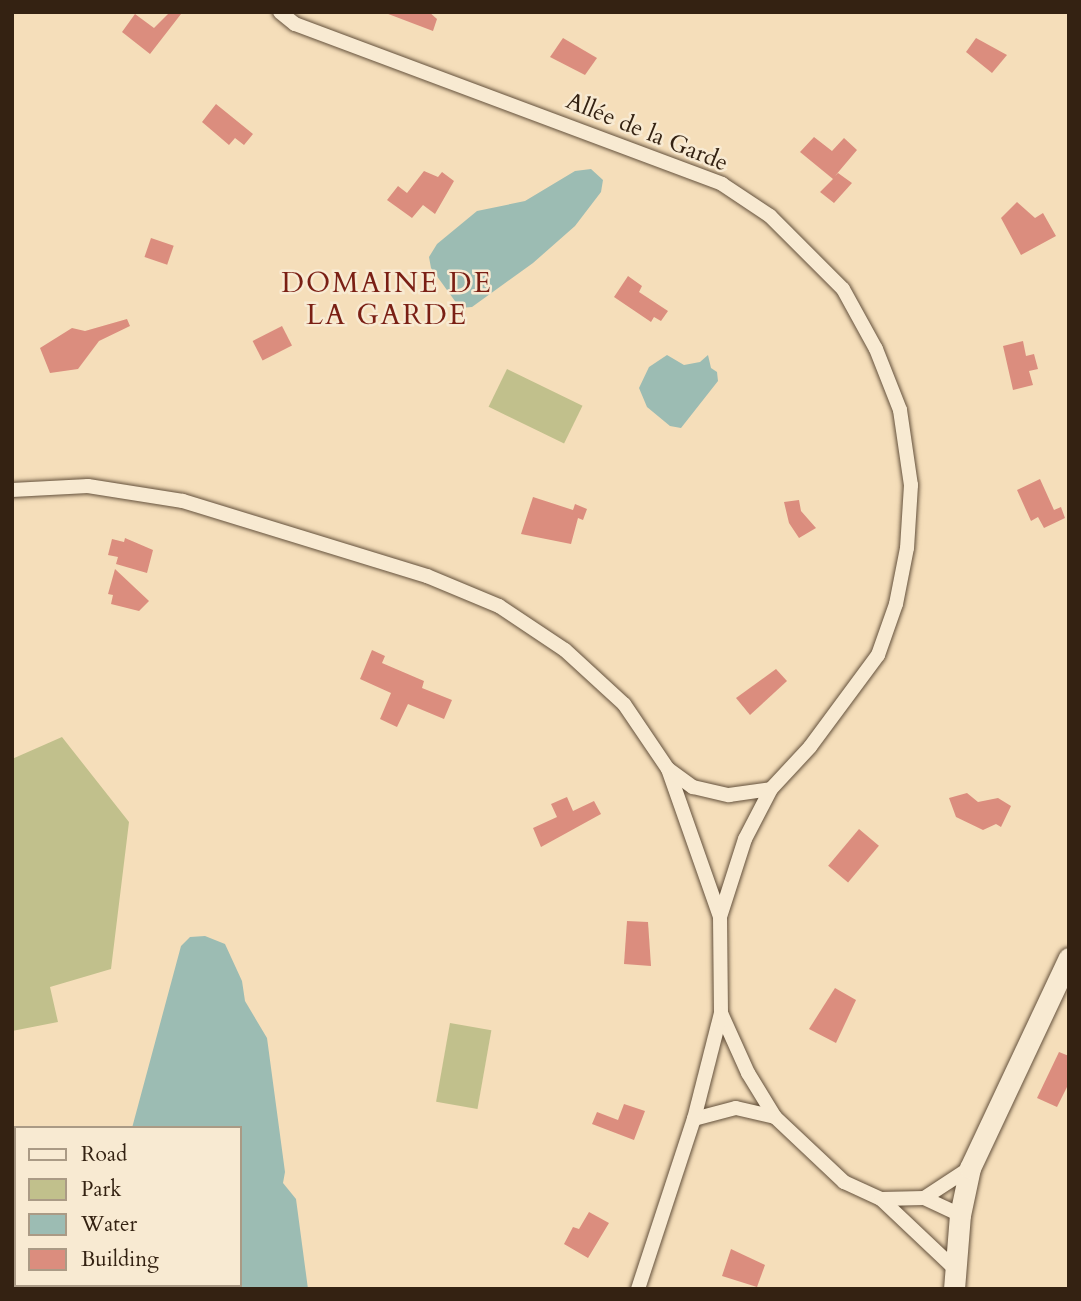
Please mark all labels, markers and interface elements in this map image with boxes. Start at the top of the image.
street label: Allée de la Garde [562,86,732,178]
district label: DOMAINE DE LA GARDE [282,266,492,332]
legend [14,1126,242,1287]
text: Road [81,1140,127,1169]
text: Park [81,1175,121,1204]
text: Water [81,1210,137,1239]
text: Building [81,1245,159,1274]

